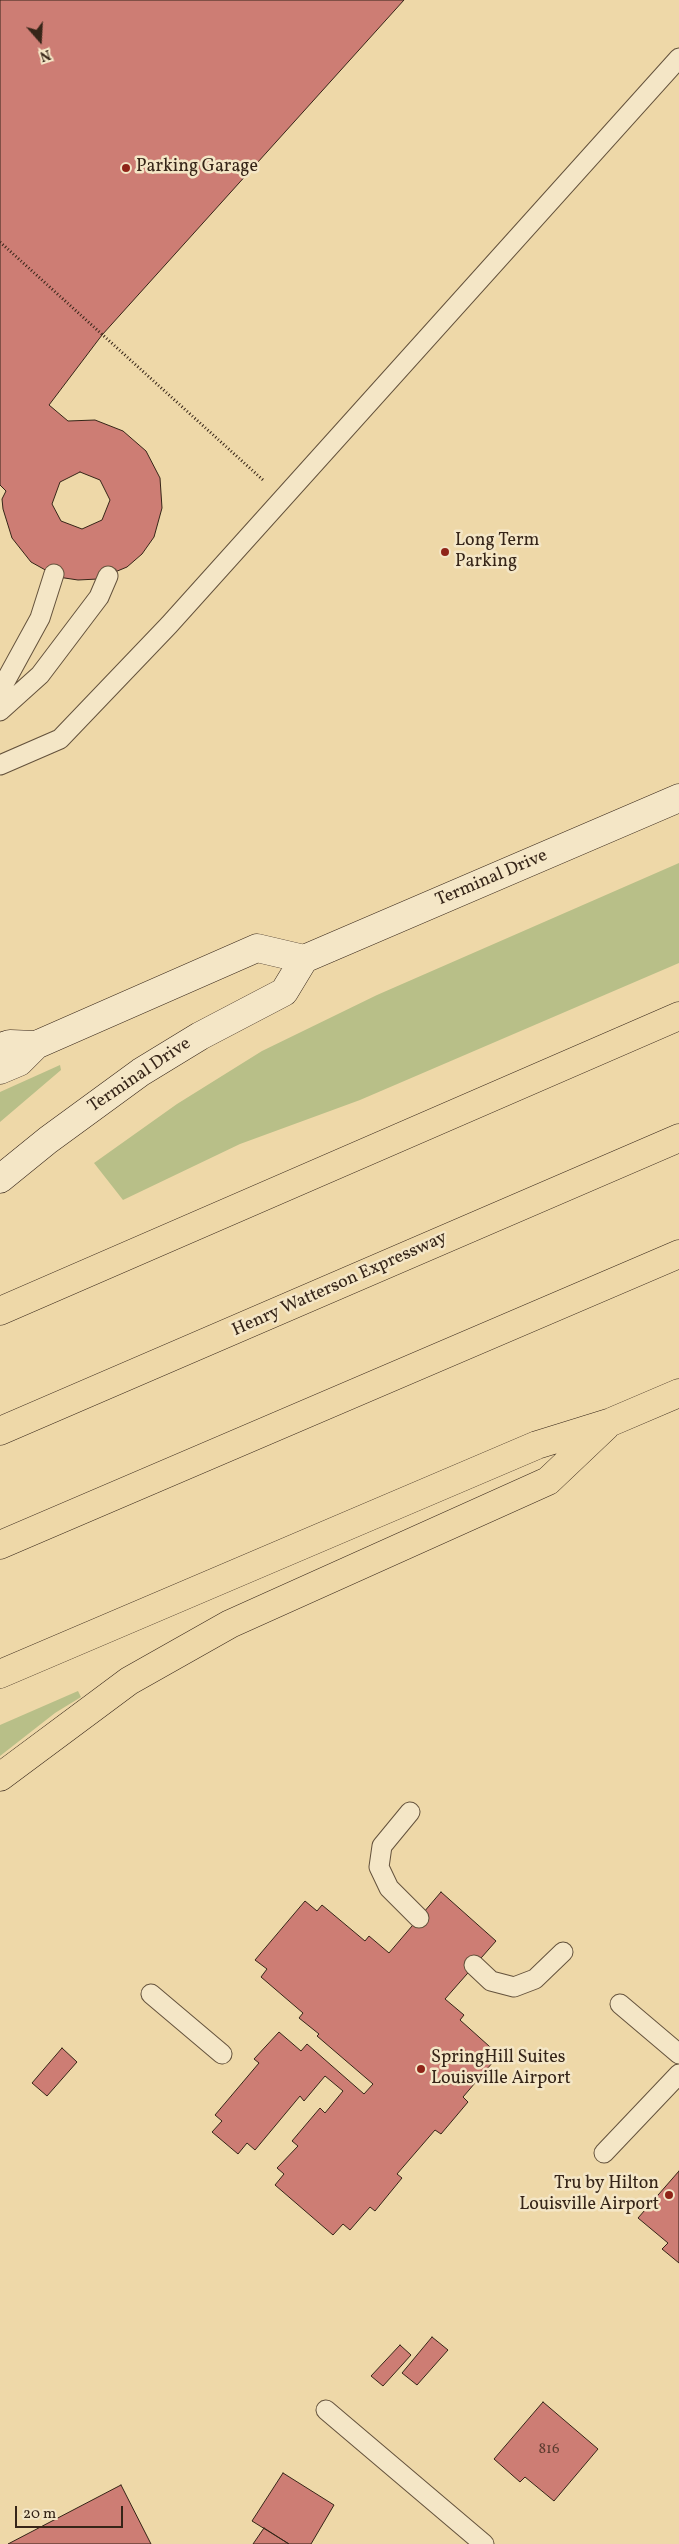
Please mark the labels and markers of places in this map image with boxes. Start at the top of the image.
place label: Parking Garage [136,157,258,179]
marker: Parking Garage [120,162,132,174]
place label: Long Term Parking [455,531,539,574]
marker: Long Term Parking [439,546,451,558]
place label: SpringHill Suites Louisville Airport [431,2048,571,2090]
marker: SpringHill Suites Louisville Airport [415,2063,427,2075]
place label: Tru by Hilton Louisville Airport [519,2174,659,2216]
marker: Tru by Hilton Louisville Airport [663,2189,675,2201]

